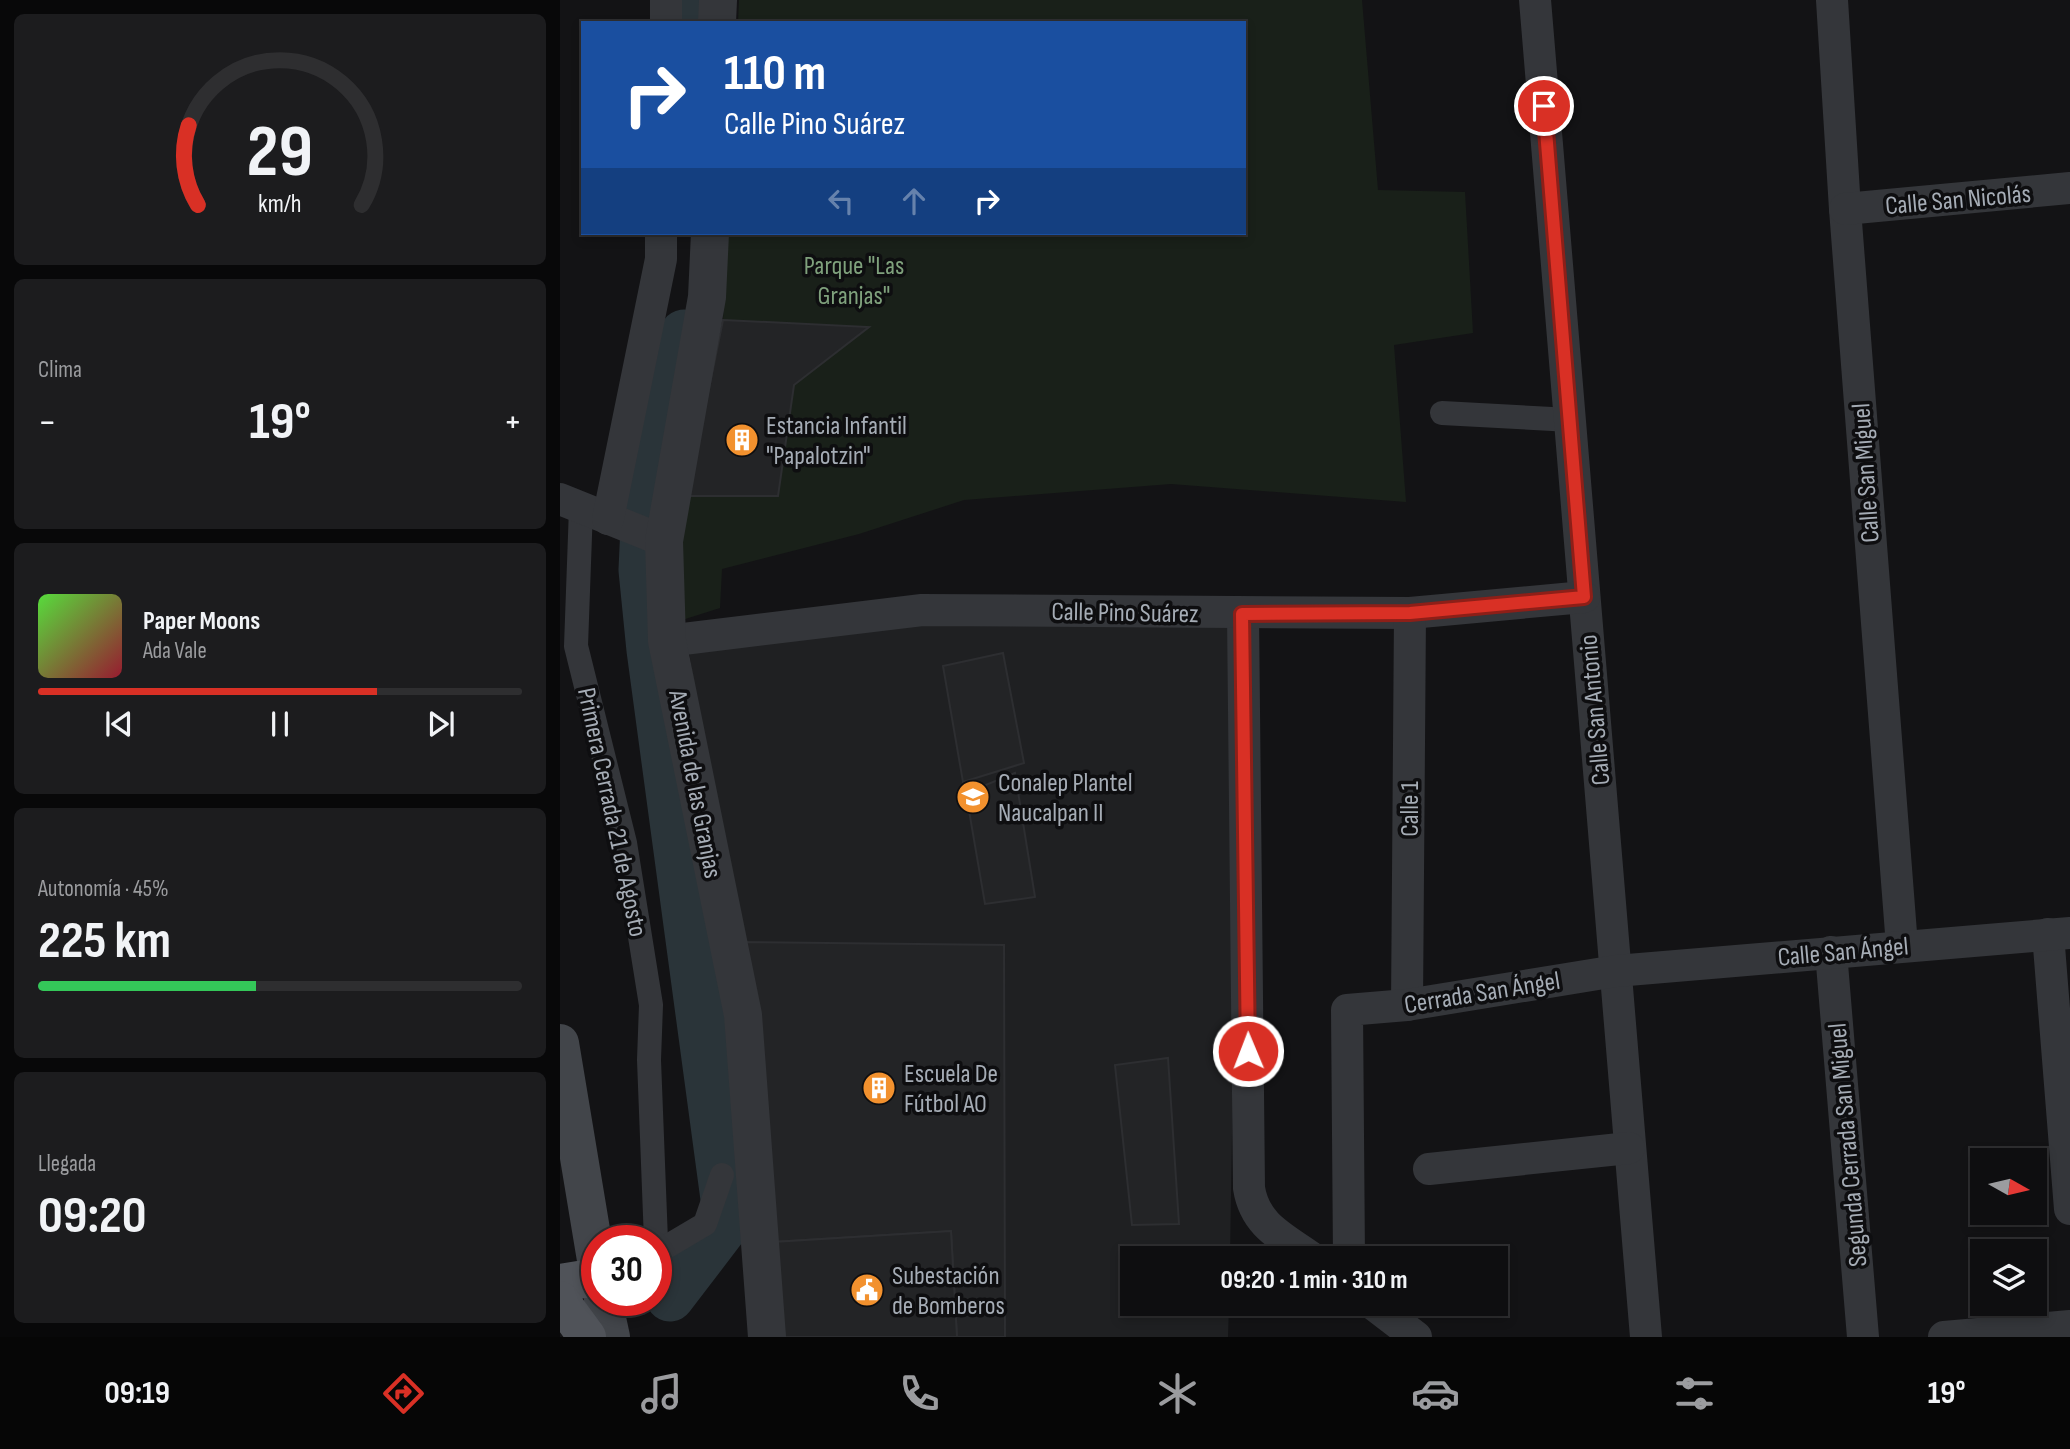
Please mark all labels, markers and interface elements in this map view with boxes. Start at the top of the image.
text: 110 m [724,45,826,104]
icon: right [609,49,700,140]
pin [1514,76,1574,136]
icon: arrive [1525,87,1563,125]
text: Calle Pino Suárez [724,105,905,144]
text: 29 [247,110,313,198]
street label: Calle San Nicolás [1884,179,2032,222]
icon: left [822,182,860,220]
icon: ahead [895,182,933,220]
icon: right [968,182,1006,220]
text: km/h [258,189,302,220]
park label: Parque "Las Granjas" [804,251,904,312]
text: Clima [38,356,82,384]
text: 19° [249,391,311,454]
text: − [38,400,57,445]
text: + [503,400,522,445]
street label: Calle San Miguel [1846,402,1887,544]
place label: Estancia Infantil "Papalotzin" [766,411,907,472]
building icon: Estancia Infantil "Papalotzin" [723,421,761,459]
street label: Calle Pino Suárez [1051,597,1199,630]
text: Paper Moons [143,606,260,637]
street label: Calle San Antonio [1573,633,1618,786]
text: Ada Vale [143,637,207,665]
street label: Primera Cerrada 21 de Agosto [570,685,653,940]
street label: Avenida de las Granjas [661,687,728,881]
icon: previous [100,705,138,743]
icon: pause [261,705,299,743]
icon: next [422,705,460,743]
place label: Conalep Plantel Naucalpan II [998,768,1133,829]
school or university icon: Conalep Plantel Naucalpan II [954,778,992,816]
street label: Calle 1 [1395,781,1426,837]
text: Autonomía · 45% [38,875,169,903]
text: 225 km [38,910,171,973]
street label: Calle San Ángel [1776,931,1910,974]
street label: Cerrada San Ángel [1402,966,1562,1021]
position arrow [1211,1014,1285,1088]
street label: Segunda Cerrada San Miguel [1822,1022,1875,1268]
place label: Escuela De Fútbol AO [904,1059,998,1120]
building icon: Escuela De Fútbol AO [860,1069,898,1107]
north arrow [1970,1148,2048,1225]
map controls [1970,1148,2047,1316]
text: Llegada [38,1150,96,1178]
text: 09:20 [38,1185,147,1248]
speed limit sign: 30 [581,1225,672,1316]
button: layers [1970,1239,2047,1316]
place label: Subestación de Bomberos [892,1261,1005,1322]
text: 09:20 · 1 min · 310 m [1221,1265,1407,1296]
public building icon: Subestación de Bomberos [848,1271,886,1309]
icon: directions [379,1369,428,1418]
icon: music [637,1369,686,1418]
icon: phone [895,1369,944,1418]
icon: climate [1153,1369,1202,1418]
icon: car [1411,1369,1460,1418]
icon: filters [1670,1369,1719,1418]
text: 09:19 [105,1374,170,1413]
text: 19° [1928,1374,1965,1413]

